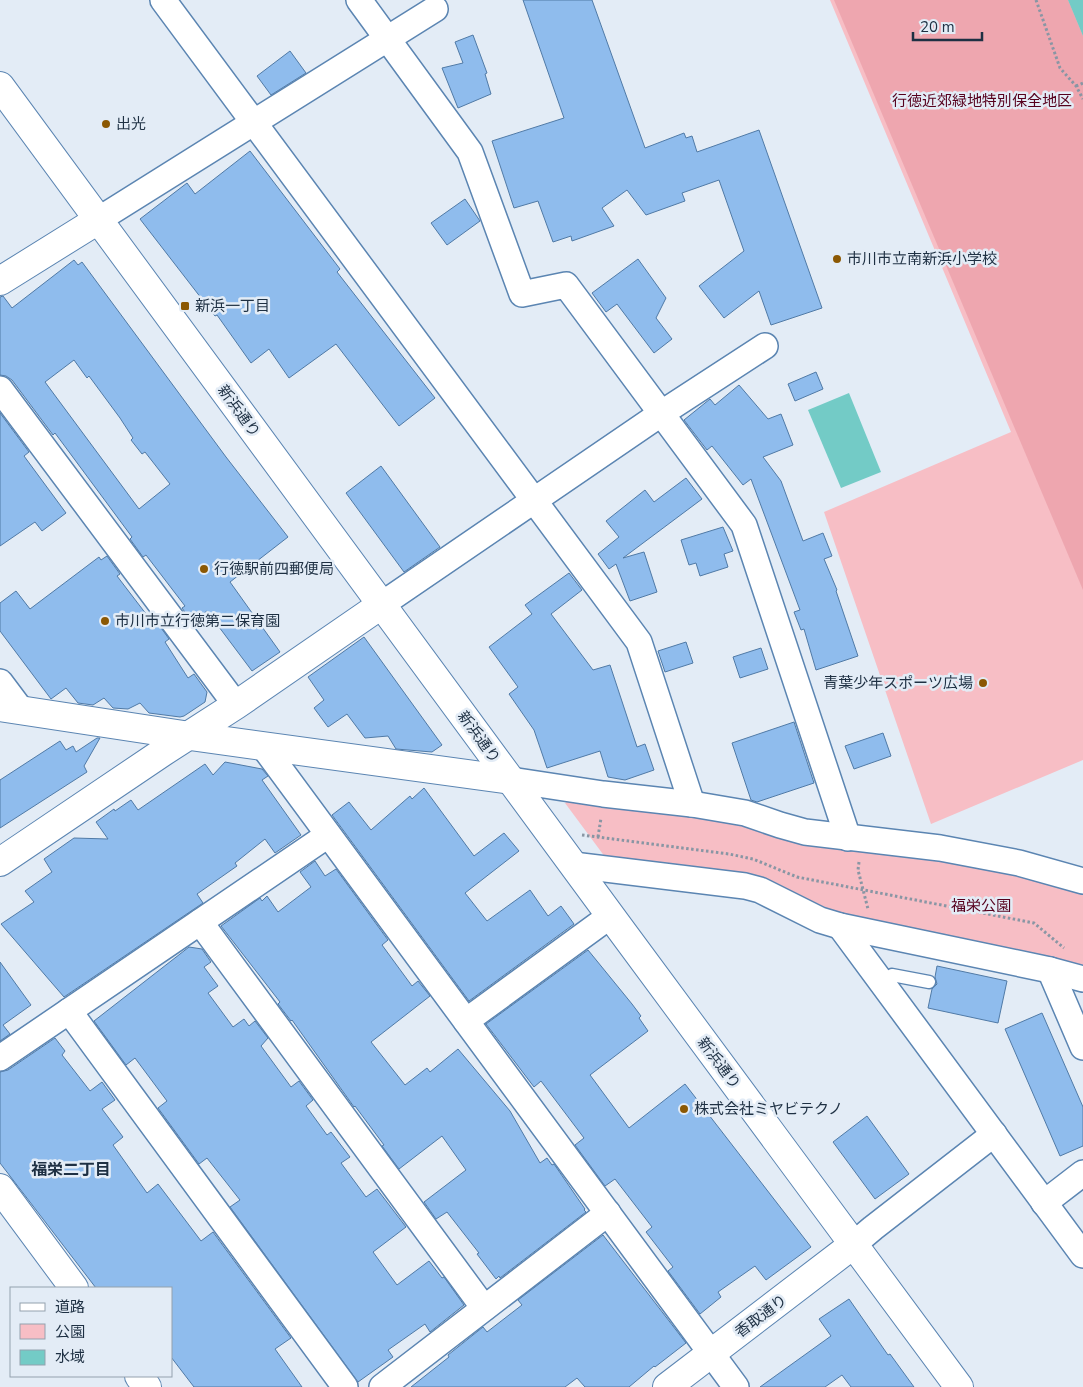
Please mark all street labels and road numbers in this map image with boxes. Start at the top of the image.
street label: 新浜通り [213,381,265,441]
street label: 新浜通り [453,707,505,767]
street label: 新浜通り [693,1033,745,1093]
street label: 香取通り [731,1290,791,1342]

